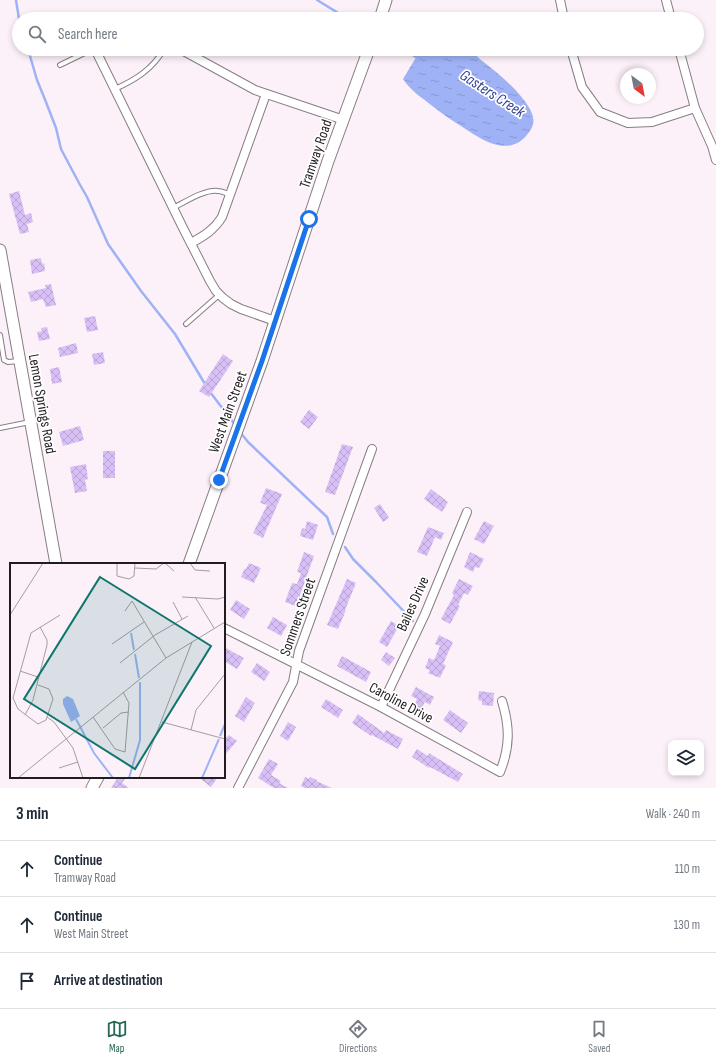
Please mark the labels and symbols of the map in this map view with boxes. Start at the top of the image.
water label: Gasters Creek [456,66,529,123]
north arrow [620,68,656,104]
street label: Tramway Road [295,117,337,191]
route start [300,210,318,228]
street label: Lemon Springs Road [24,353,60,455]
street label: West Main Street [204,368,252,456]
route end [210,471,228,489]
inset map [10,563,225,778]
street label: Bailes Drive [393,574,433,634]
street label: Sommers Street [276,575,320,659]
street label: Caroline Drive [366,678,436,728]

